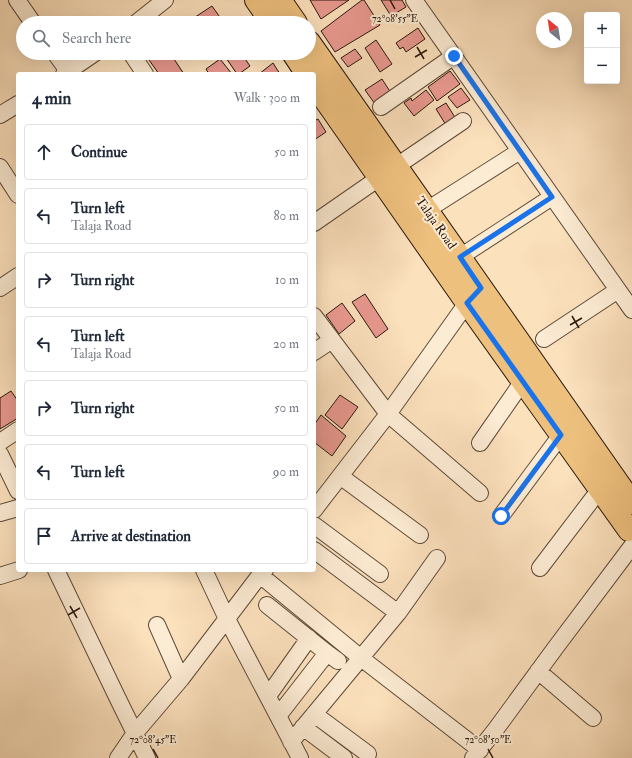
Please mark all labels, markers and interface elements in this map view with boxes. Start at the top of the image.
north arrow [536,12,572,48]
map controls [584,12,620,84]
button: + [584,12,620,48]
text: 72°08'55"E [372,13,418,25]
search box [16,16,316,60]
icon: search [30,27,52,49]
text: Search here [62,29,131,48]
route end [445,47,463,65]
button: − [584,48,620,84]
text: 4 min [32,88,71,109]
text: Walk · 300 m [234,90,300,106]
icon: ahead [33,141,55,163]
text: Continue [71,143,127,162]
text: 50 m [274,144,299,160]
street label: Talaja Road [412,194,460,253]
text: Turn left [71,199,125,218]
icon: left [33,205,55,227]
text: 80 m [273,208,299,224]
text: Talaja Road [71,218,132,234]
icon: right [33,269,55,291]
text: Turn right [71,271,134,290]
text: 10 m [275,272,299,288]
text: Turn left [71,327,125,346]
icon: left [33,333,55,355]
text: 20 m [273,336,299,352]
text: Talaja Road [71,346,132,362]
icon: right [33,397,55,419]
text: Turn right [71,399,134,418]
text: 50 m [274,400,299,416]
icon: left [33,461,55,483]
text: Turn left [71,463,125,482]
text: 90 m [273,464,299,480]
route start [492,507,510,525]
icon: arrive [33,525,55,547]
text: Arrive at destination [71,527,191,546]
text: 72°08'45"E [130,734,176,746]
text: 72°08'50"E [465,734,511,746]

